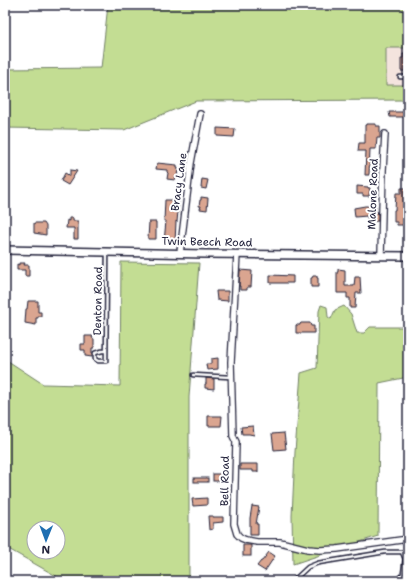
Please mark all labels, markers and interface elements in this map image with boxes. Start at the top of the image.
street label: Bracy Lane [167,152,191,212]
street label: Malone Road [364,158,382,230]
street label: Twin Beech Road [161,234,253,250]
street label: Denton Road [90,266,106,336]
street label: Bell Road [217,456,233,506]
north arrow [26,520,66,560]
text: N [41,542,50,557]

